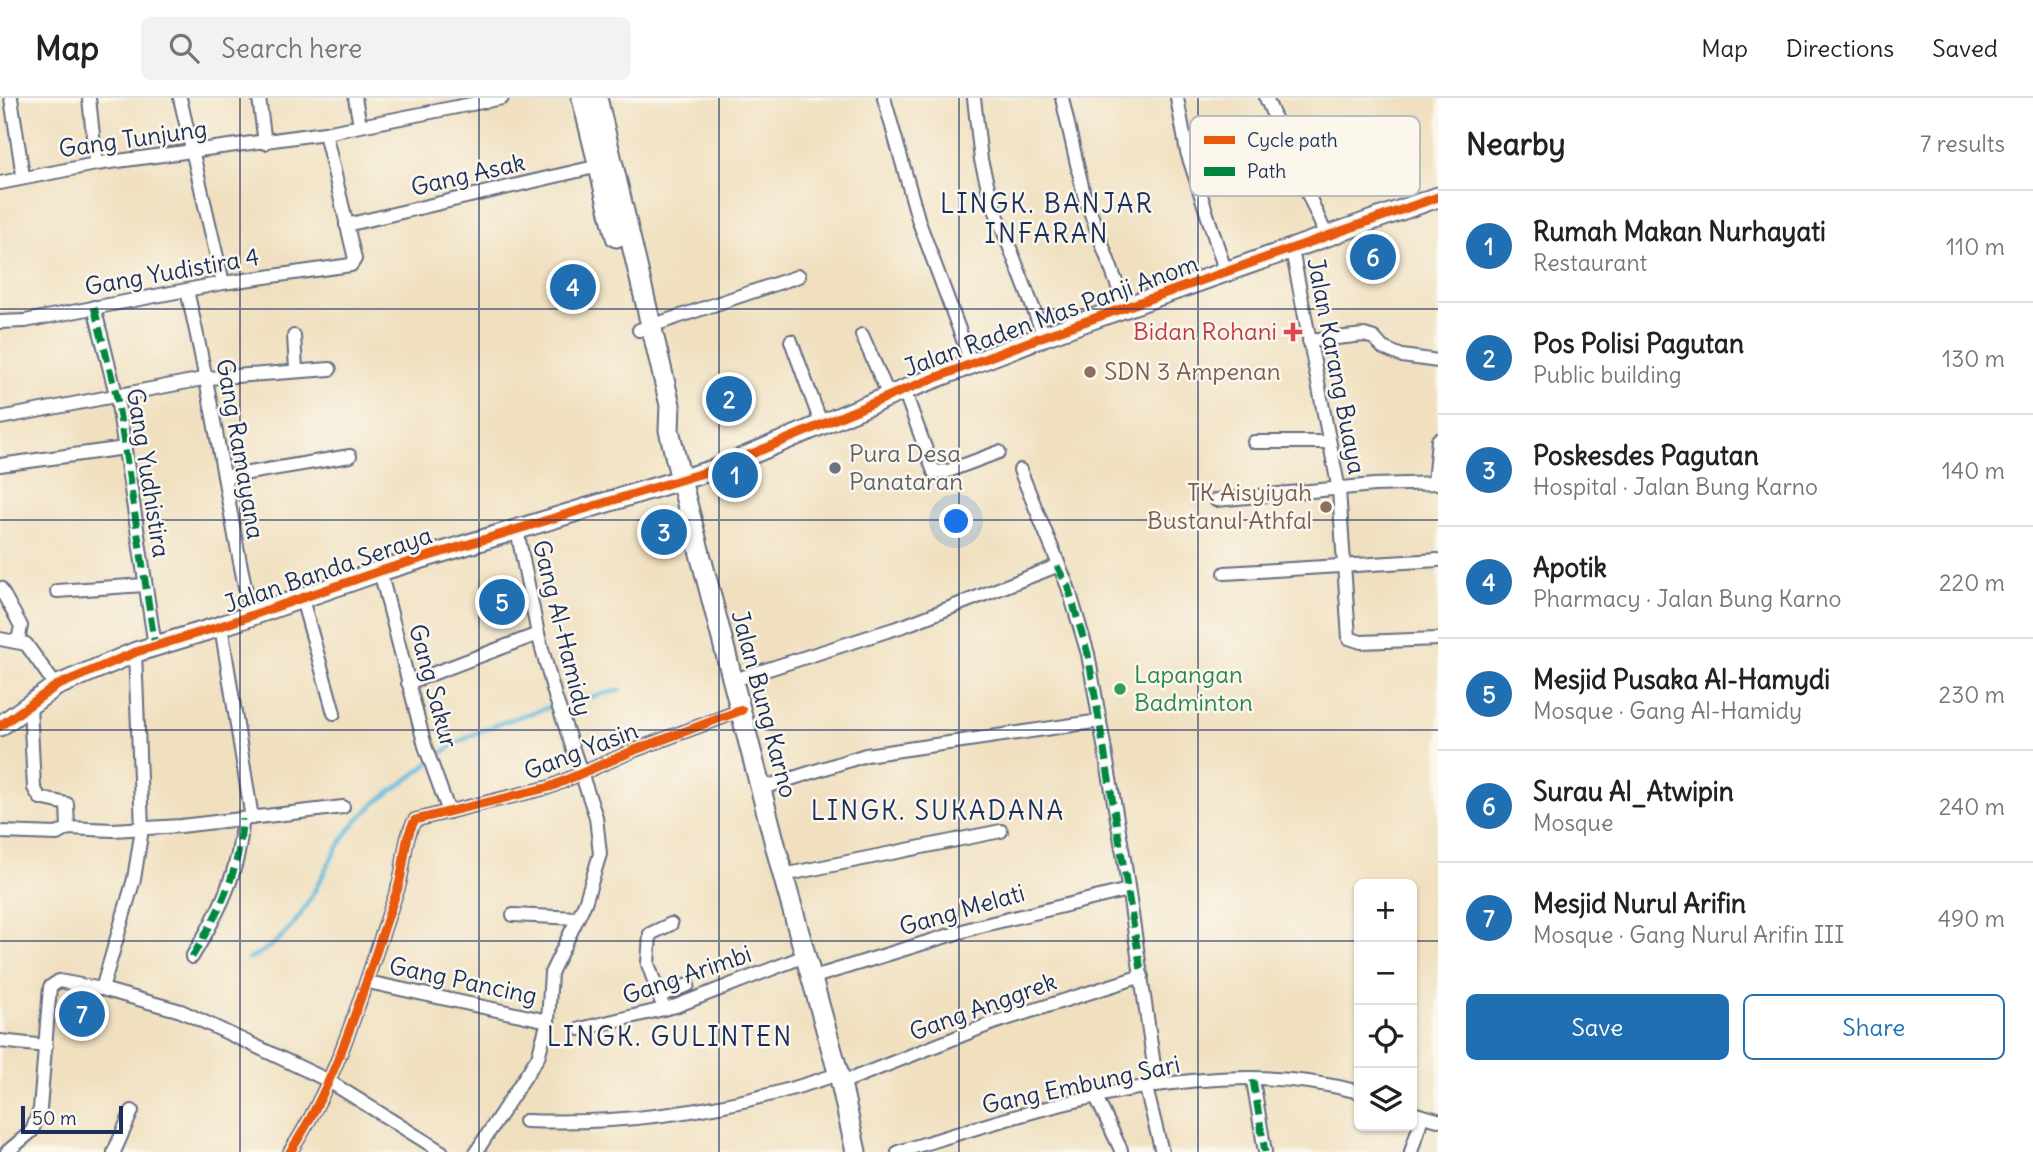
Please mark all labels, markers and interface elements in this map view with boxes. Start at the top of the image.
search box [141,17,631,80]
text: Map [35,27,99,69]
icon: search [165,29,203,67]
text: Search here [221,32,362,65]
text: Map [1701,33,1748,63]
text: Directions [1786,33,1894,63]
text: Saved [1932,33,1998,63]
street label: Gang Tunjung [57,113,209,163]
legend [1190,116,1420,196]
text: Nearby [1466,125,1566,163]
text: Cycle path [1247,128,1338,152]
text: 7 results [1920,129,2005,158]
street label: Gang Asak [408,146,528,202]
text: Path [1247,159,1286,183]
district label: LINGK. BANJAR INFARAN [940,187,1154,250]
text: Rumah Makan Nurhayati [1533,215,1826,248]
pin: 6 [1350,231,1396,283]
text: 1 [1484,232,1494,261]
text: 110 m [1946,232,2005,261]
street label: Gang Yudistira 4 [82,241,261,301]
street label: Jalan Raden Mas Panji Anom [899,248,1202,382]
text: Restaurant [1533,248,1647,277]
street label: Jalan Karang Buaya [1301,255,1373,477]
pin: 4 [550,261,596,313]
place label: Bidan Rohani [1133,316,1277,346]
marker: Bidan Rohani [1283,322,1303,342]
text: Pos Polisi Pagutan [1533,327,1744,360]
text: 2 [1483,344,1495,373]
text: 130 m [1942,344,2005,373]
street label: Gang Ramayana [210,356,272,541]
place label: SDN 3 Ampenan [1104,356,1281,386]
text: Public building [1533,360,1682,389]
marker: SDN 3 Ampenan [1082,364,1098,380]
pin: 2 [706,373,752,425]
street label: Gang Yudhistira [121,386,177,560]
place label: Pura Desa Panataran [849,438,963,496]
text: Poskesdes Pagutan [1533,439,1759,472]
pin: 1 [712,449,758,501]
text: 3 [1482,456,1496,485]
text: 140 m [1942,456,2005,485]
marker: Pura Desa Panataran [827,460,843,476]
text: Hospital · Jalan Bung Karno [1533,472,1818,501]
place label: TK Aisyiyah Bustanul Athfal [1147,477,1312,535]
marker: TK Aisyiyah Bustanul Athfal [1318,499,1334,515]
your location [939,504,973,538]
pin: 3 [641,506,687,558]
street label: Jalan Banda Seraya [220,519,436,619]
street label: Gang Al-Hamidy [527,537,599,719]
text: Apotik [1533,551,1607,584]
text: 4 [1482,568,1496,597]
text: 220 m [1939,568,2005,597]
pin: 5 [479,576,525,628]
text: Pharmacy · Jalan Bung Karno [1533,584,1841,613]
street label: Jalan Bung Karno [726,607,804,801]
street label: Gang Sakur [403,620,465,751]
place label: Lapangan Badminton [1134,659,1253,717]
text: Mesjid Pusaka Al-Hamydi [1533,663,1830,696]
text: 5 [1482,680,1496,709]
text: 230 m [1939,680,2005,709]
marker: Lapangan Badminton [1112,681,1128,697]
text: Mosque · Gang Al-Hamidy [1533,696,1802,725]
street label: Gang Yasin [519,715,642,785]
text: Surau Al_Atwipin [1533,775,1734,808]
text: 6 [1482,792,1496,821]
text: 240 m [1939,792,2005,821]
district label: LINGK. SUKADANA [811,794,1065,827]
text: Mosque [1533,808,1613,837]
street label: Gang Melati [896,877,1028,941]
map controls [1354,879,1417,1131]
button: + [1354,879,1417,942]
text: Mesjid Nurul Arifin [1533,887,1746,920]
text: 7 [1483,904,1495,933]
text: 490 m [1938,904,2005,933]
text: Mosque · Gang Nurul Arifin III [1533,920,1844,949]
street label: Gang Arimbi [618,938,755,1010]
button: − [1354,942,1417,1005]
street label: Gang Pancing [387,950,540,1010]
street label: Gang Anggrek [905,966,1060,1047]
pin: 7 [59,988,105,1040]
button: Save [1466,994,1729,1060]
button: Share [1743,994,2005,1060]
button: locate [1354,1005,1417,1068]
district label: LINGK. GULINTEN [547,1020,793,1053]
street label: Gang Embung Sari [979,1048,1182,1120]
button: layers [1354,1068,1417,1131]
scale bar [21,1103,122,1135]
text: 50 m [32,1106,77,1130]

